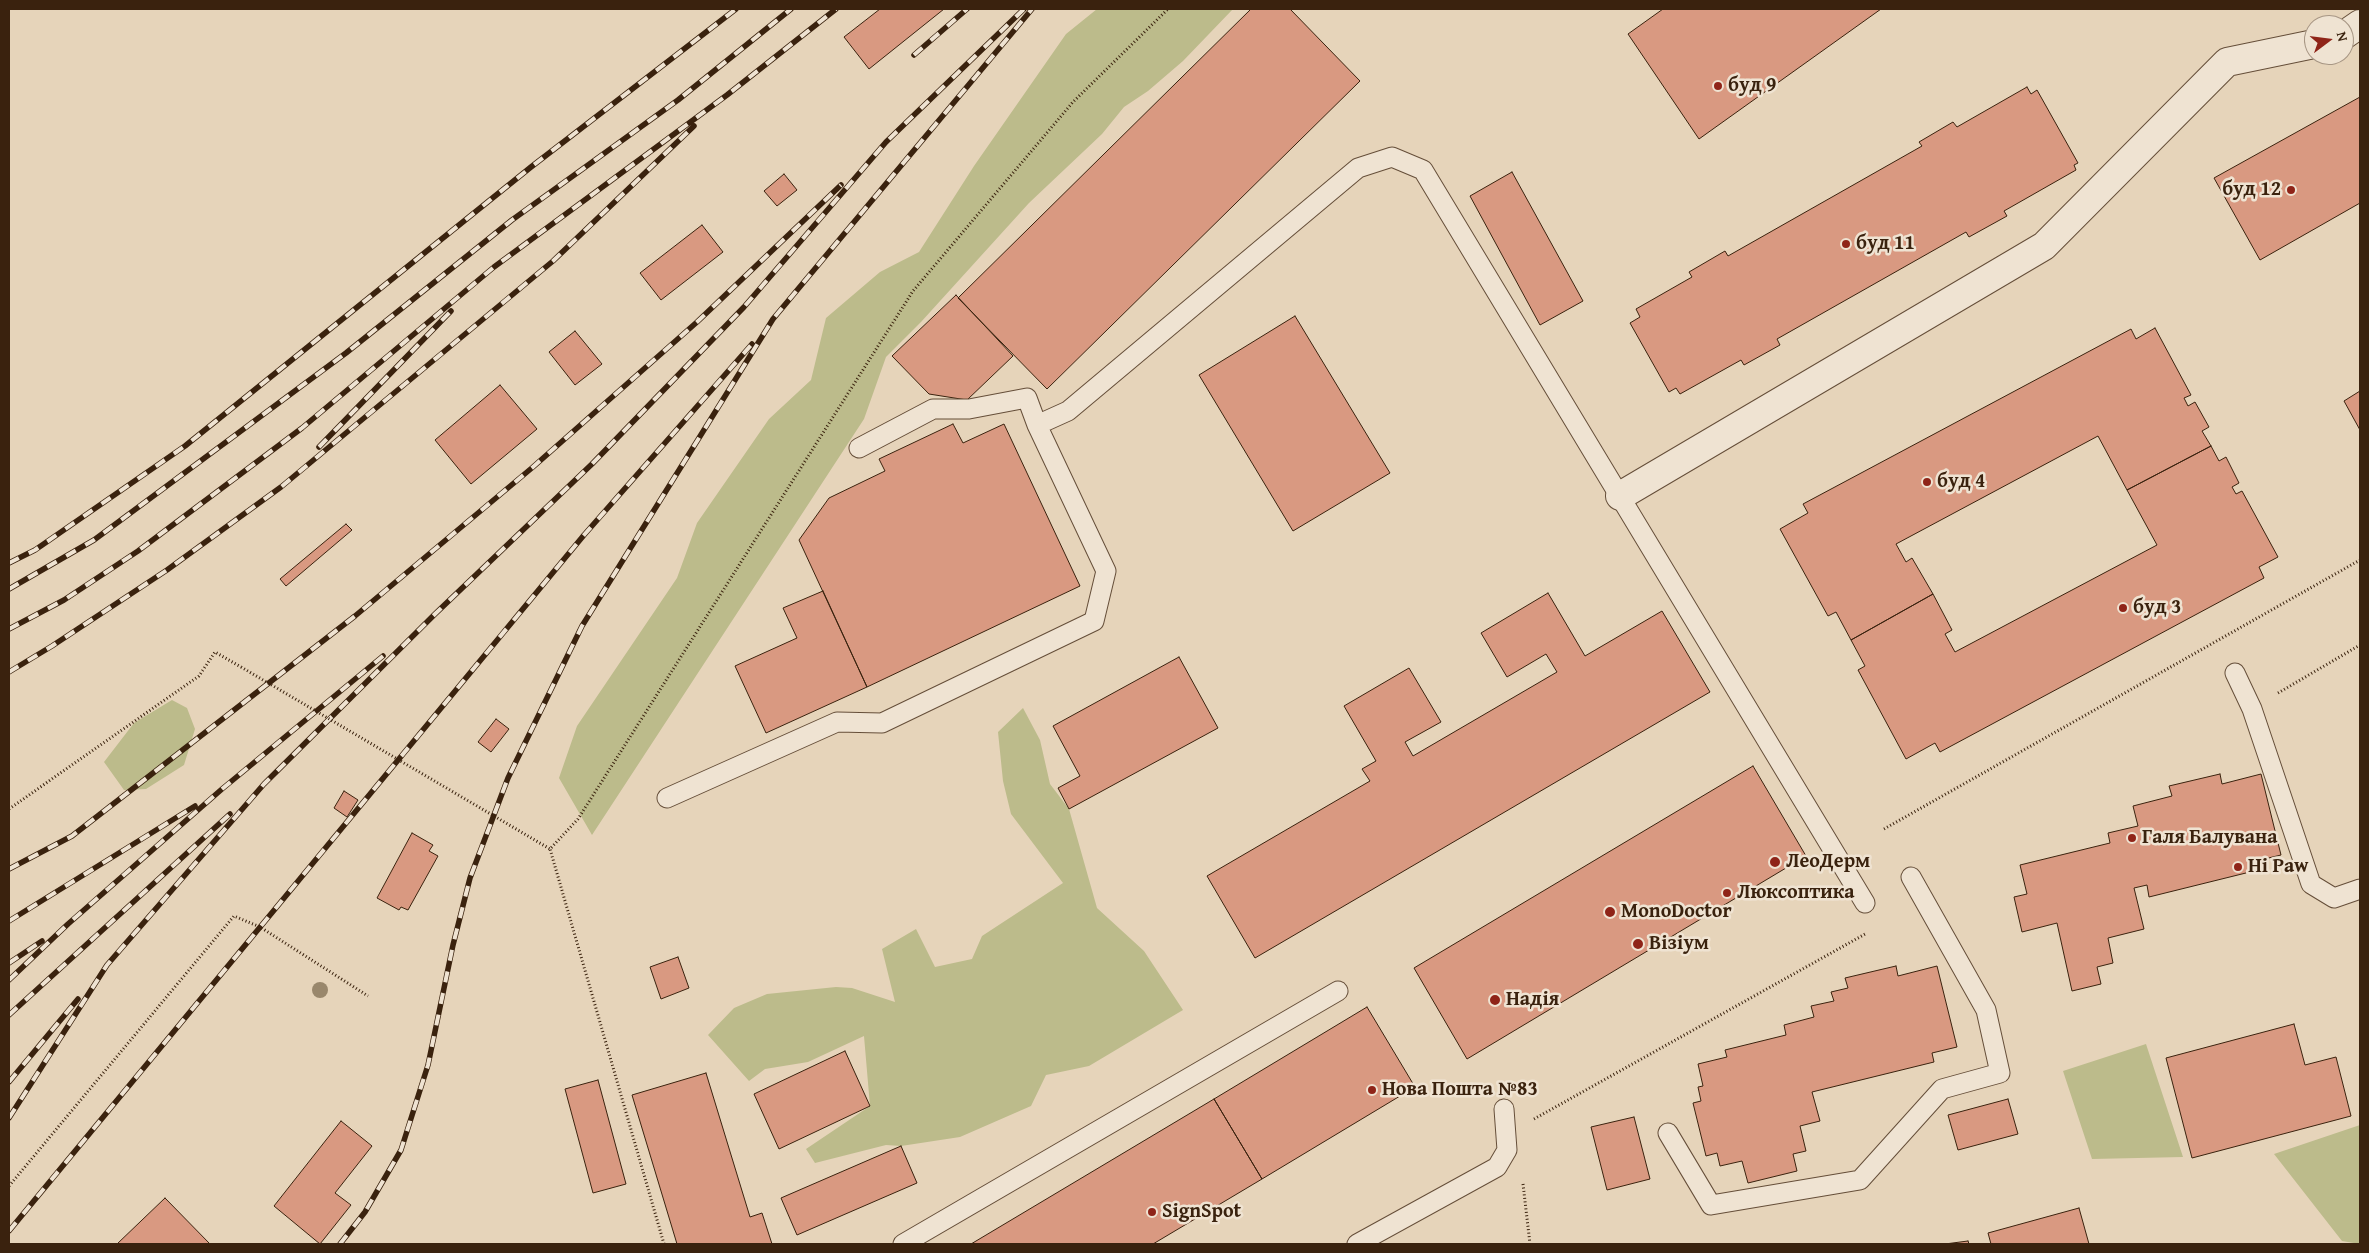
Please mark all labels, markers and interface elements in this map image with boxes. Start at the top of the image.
north arrow [2304,15,2354,65]
text: N [2332,29,2353,43]
place label: буд 9 [1728,74,1776,98]
marker: буд 9 [1712,80,1724,92]
place label: буд 12 [2222,178,2281,202]
marker: буд 12 [2285,184,2297,196]
place label: буд 11 [1856,232,1915,256]
marker: буд 11 [1840,238,1852,250]
place label: буд 4 [1937,470,1985,494]
marker: буд 4 [1921,476,1933,488]
place label: буд 3 [2133,596,2181,620]
marker: буд 3 [2117,602,2129,614]
place label: Галя Балувана [2142,826,2277,850]
marker: Галя Балувана [2126,832,2138,844]
place label: ЛеоДерм [1786,850,1870,874]
marker: ЛеоДерм [1768,855,1782,869]
place label: Hi Paw [2248,855,2308,879]
marker: Hi Paw [2232,861,2244,873]
place label: Люксоптика [1737,881,1855,905]
marker: Люксоптика [1721,887,1733,899]
place label: MonoDoctor [1621,900,1732,924]
marker: MonoDoctor [1603,905,1617,919]
place label: Візіум [1649,932,1709,956]
marker: Візіум [1631,937,1645,951]
place label: Надія [1506,988,1559,1012]
marker: Надія [1488,993,1502,1007]
place label: Нова Пошта №83 [1382,1078,1538,1102]
marker: Нова Пошта №83 [1366,1084,1378,1096]
place label: SignSpot [1162,1200,1241,1224]
marker: SignSpot [1146,1206,1158,1218]

